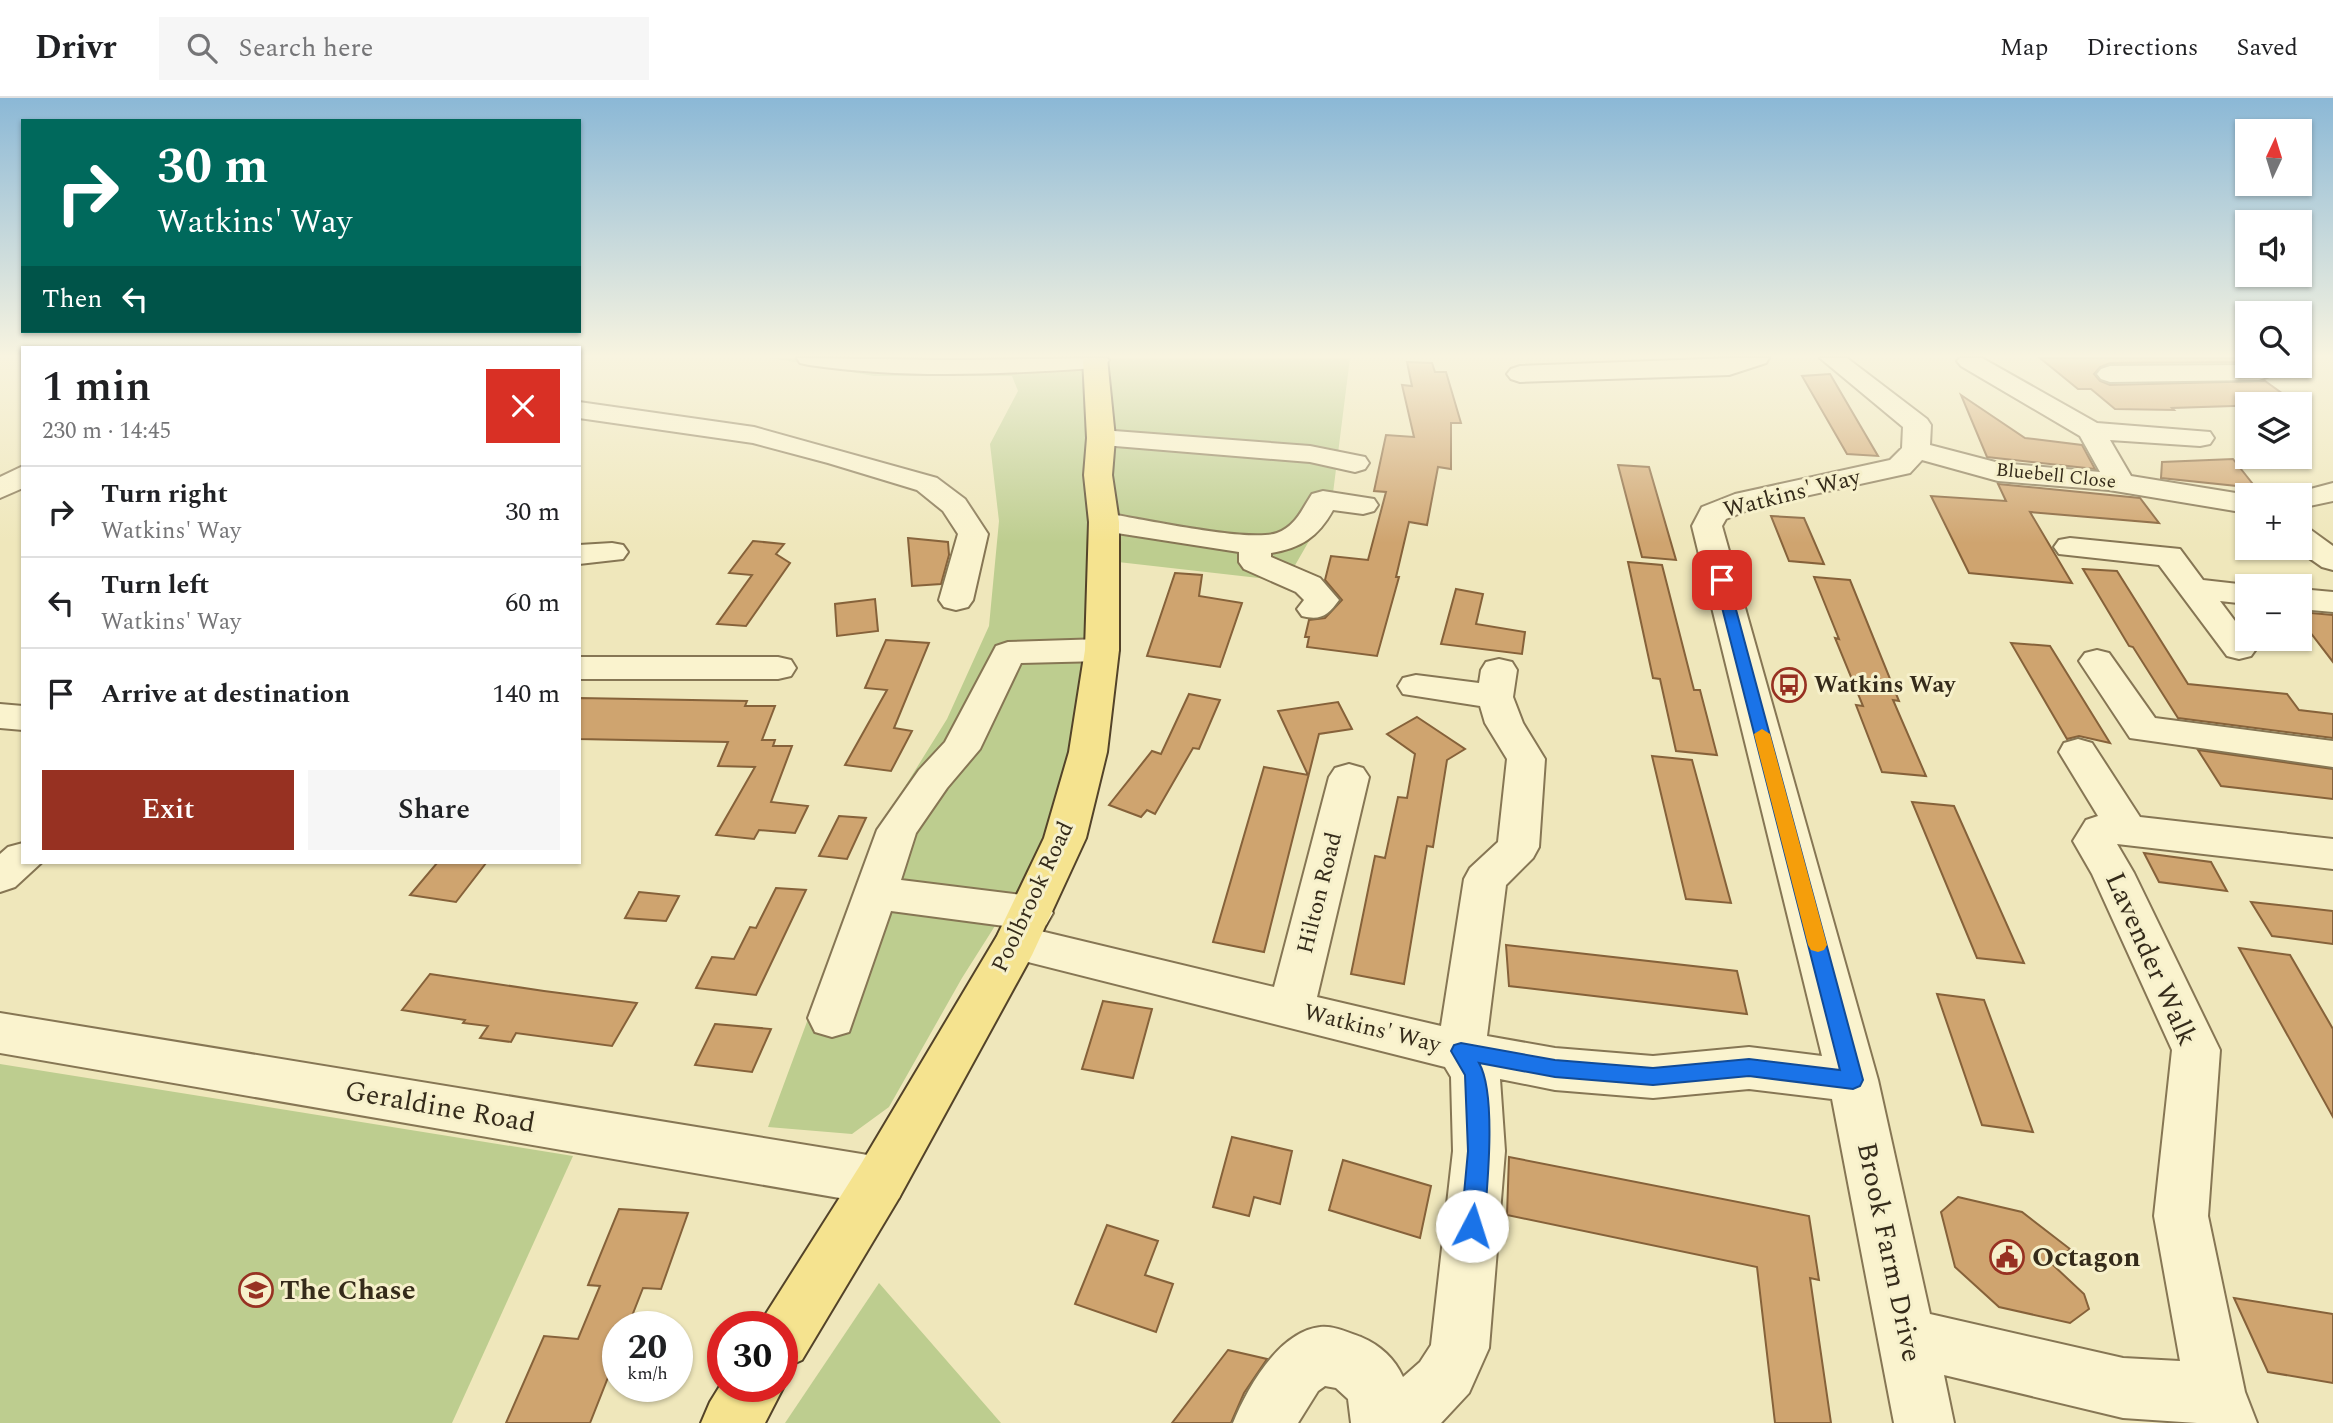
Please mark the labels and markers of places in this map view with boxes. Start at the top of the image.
pin [1692,550,1752,610]
bus stop icon: Watkins Way [1770,666,1808,704]
place label: Watkins Way [1814,668,1956,703]
place label: Octagon [2032,1236,2141,1279]
public building icon: Octagon [1988,1238,2026,1276]
place label: The Chase [280,1269,416,1312]
school or university icon: The Chase [237,1271,275,1309]

